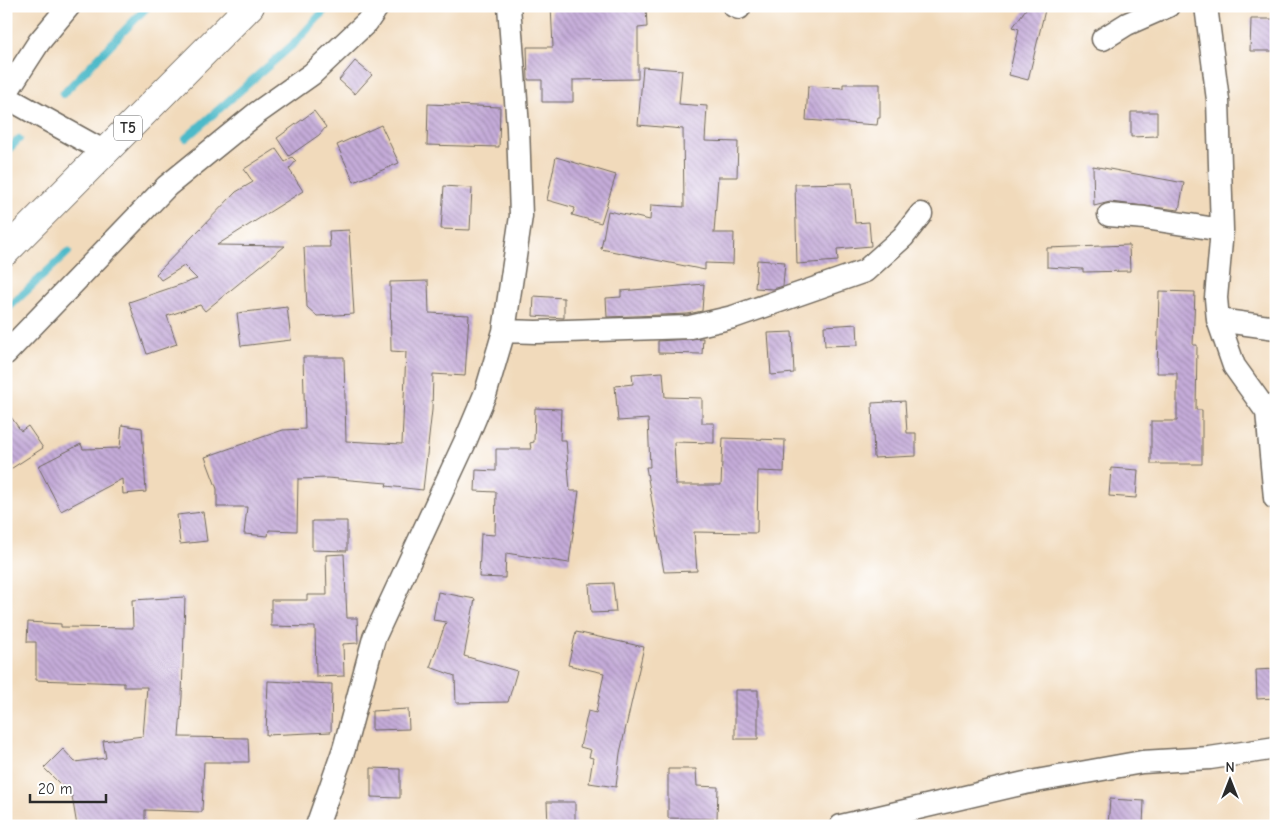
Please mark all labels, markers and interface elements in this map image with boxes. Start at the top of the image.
road number: T5 [114,116,142,140]
north arrow [1204,754,1254,804]
text: N [1225,759,1235,776]
scale bar [30,772,106,804]
text: 20 m [38,780,72,798]

